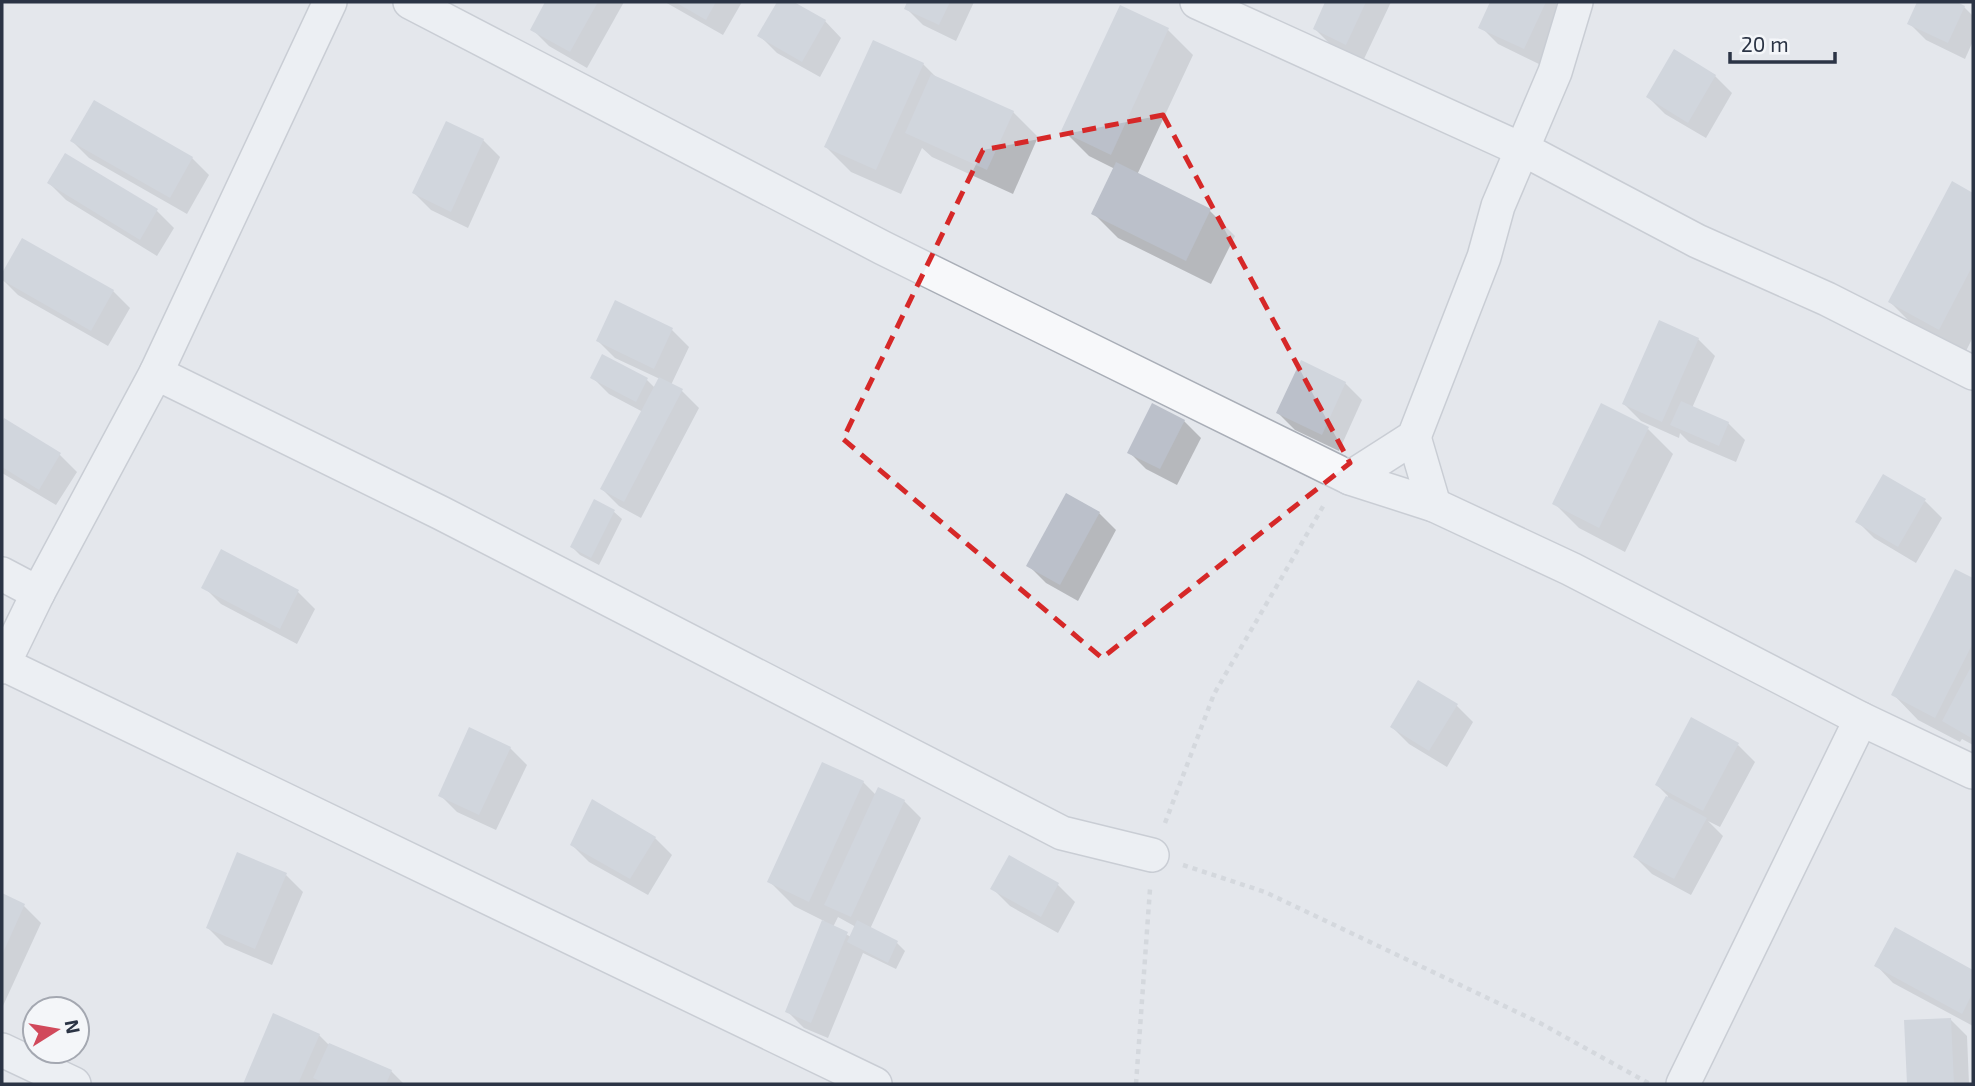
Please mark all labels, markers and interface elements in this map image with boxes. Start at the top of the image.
scale bar [1730,21,1835,65]
text: 20 m [1741,31,1789,56]
north arrow [21,995,91,1065]
text: N [61,1018,86,1036]

